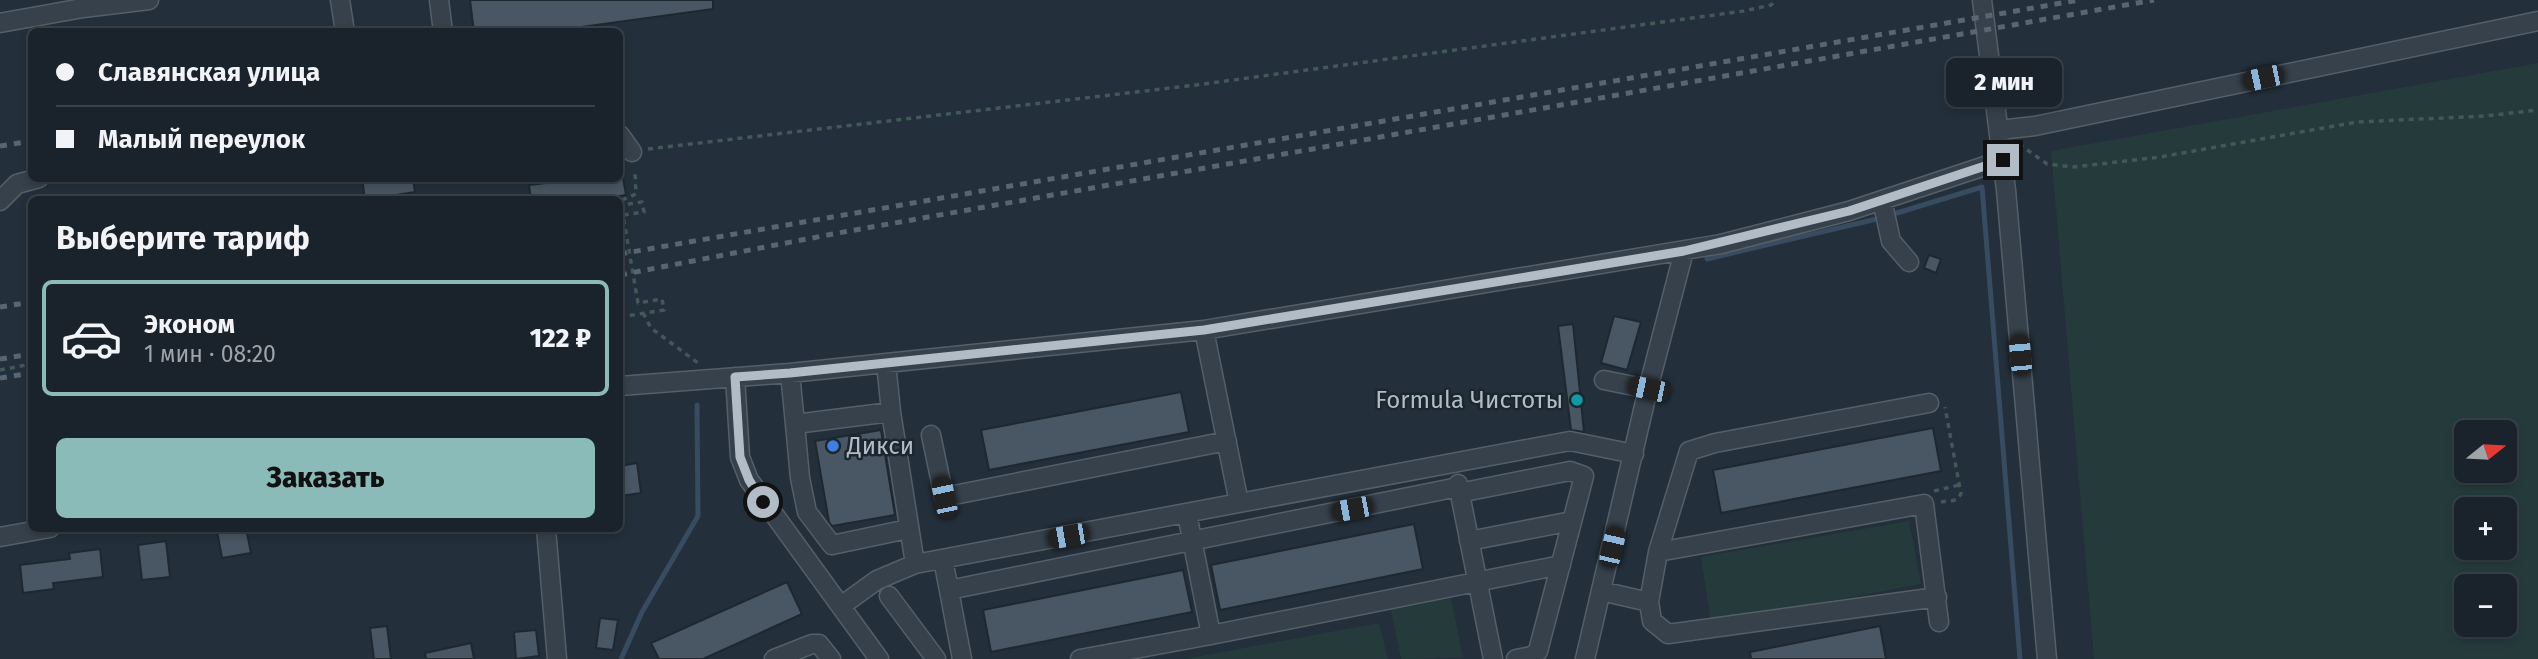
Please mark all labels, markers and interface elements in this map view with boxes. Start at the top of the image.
text: Славянская улица [98,57,320,88]
callout: 2 мин [1945,58,2061,108]
car [2241,63,2286,93]
text: 2 мин [1974,68,2034,96]
text: Малый переулок [98,124,305,155]
route end [1987,144,2019,176]
text: Выберите тариф [56,219,310,257]
icon: car [60,307,123,370]
text: Эконом [144,309,235,340]
text: 122 ₽ [530,323,591,354]
car [2008,333,2033,377]
text: 1 мин · 08:20 [144,340,276,368]
car [1626,374,1671,404]
place label: Formula Чистоты [1375,386,1563,414]
marker: Formula Чистоты [1569,392,1585,408]
north arrow [2454,420,2516,483]
map controls [2454,420,2517,637]
place label: Дикси [846,432,914,460]
button: Заказать [56,438,595,518]
marker: Дикси [825,438,841,454]
car [930,474,959,520]
route start [747,486,779,518]
car [1330,495,1375,523]
button: + [2454,497,2517,560]
car [1046,522,1091,550]
car [1598,524,1627,570]
button: − [2454,574,2517,637]

